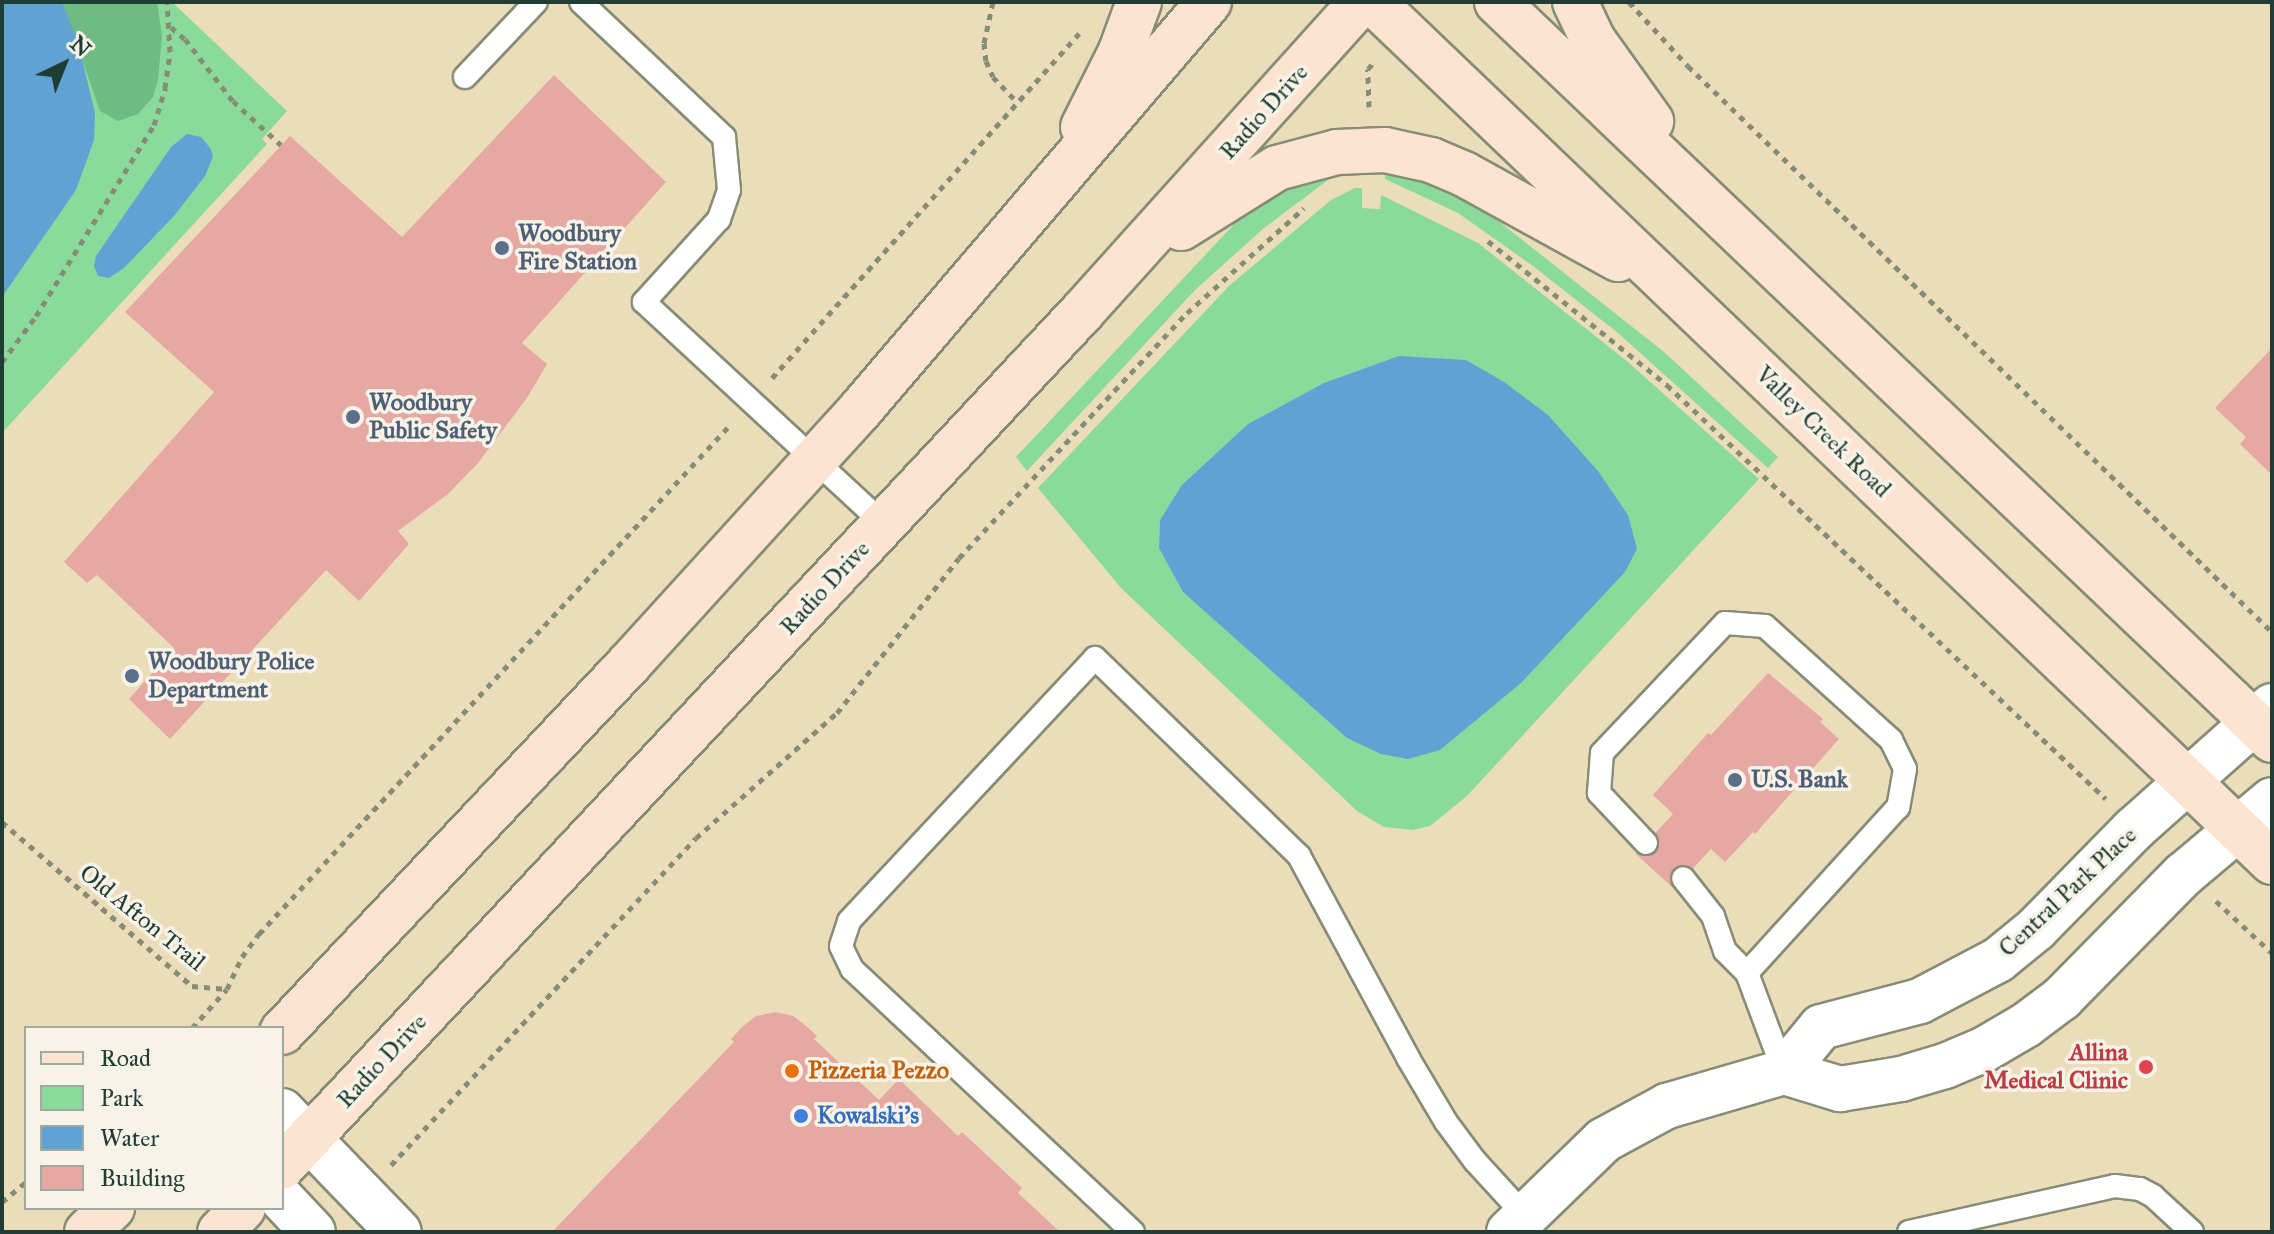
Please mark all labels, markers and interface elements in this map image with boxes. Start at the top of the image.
north arrow [24,24,104,104]
text: N [65,30,97,62]
street label: Radio Drive [1214,58,1314,166]
place label: Woodbury Fire Station [518,220,637,276]
marker: Woodbury Fire Station [493,239,511,257]
street label: Valley Creek Road [1749,360,1897,504]
place label: Woodbury Public Safety [369,389,497,445]
marker: Woodbury Public Safety [344,408,362,426]
street label: Radio Drive [774,535,876,641]
place label: Woodbury Police Department [148,648,315,704]
marker: Woodbury Police Department [123,667,141,685]
place label: U.S. Bank [1751,766,1848,794]
marker: U.S. Bank [1726,771,1744,789]
street label: Central Park Place [1993,821,2143,963]
street label: Old Afton Trail [73,859,211,977]
street label: Radio Drive [331,1008,433,1114]
legend [24,1026,284,1210]
place label: Allina Medical Clinic [1984,1039,2128,1095]
text: Road [100,1043,151,1073]
marker: Allina Medical Clinic [2135,1056,2157,1078]
place label: Pizzeria Pezzo [808,1057,949,1085]
marker: Pizzeria Pezzo [783,1062,801,1080]
text: Park [100,1083,143,1113]
place label: Kowalski's [817,1102,919,1130]
marker: Kowalski's [792,1107,810,1125]
text: Water [100,1123,159,1153]
text: Building [100,1163,185,1193]

